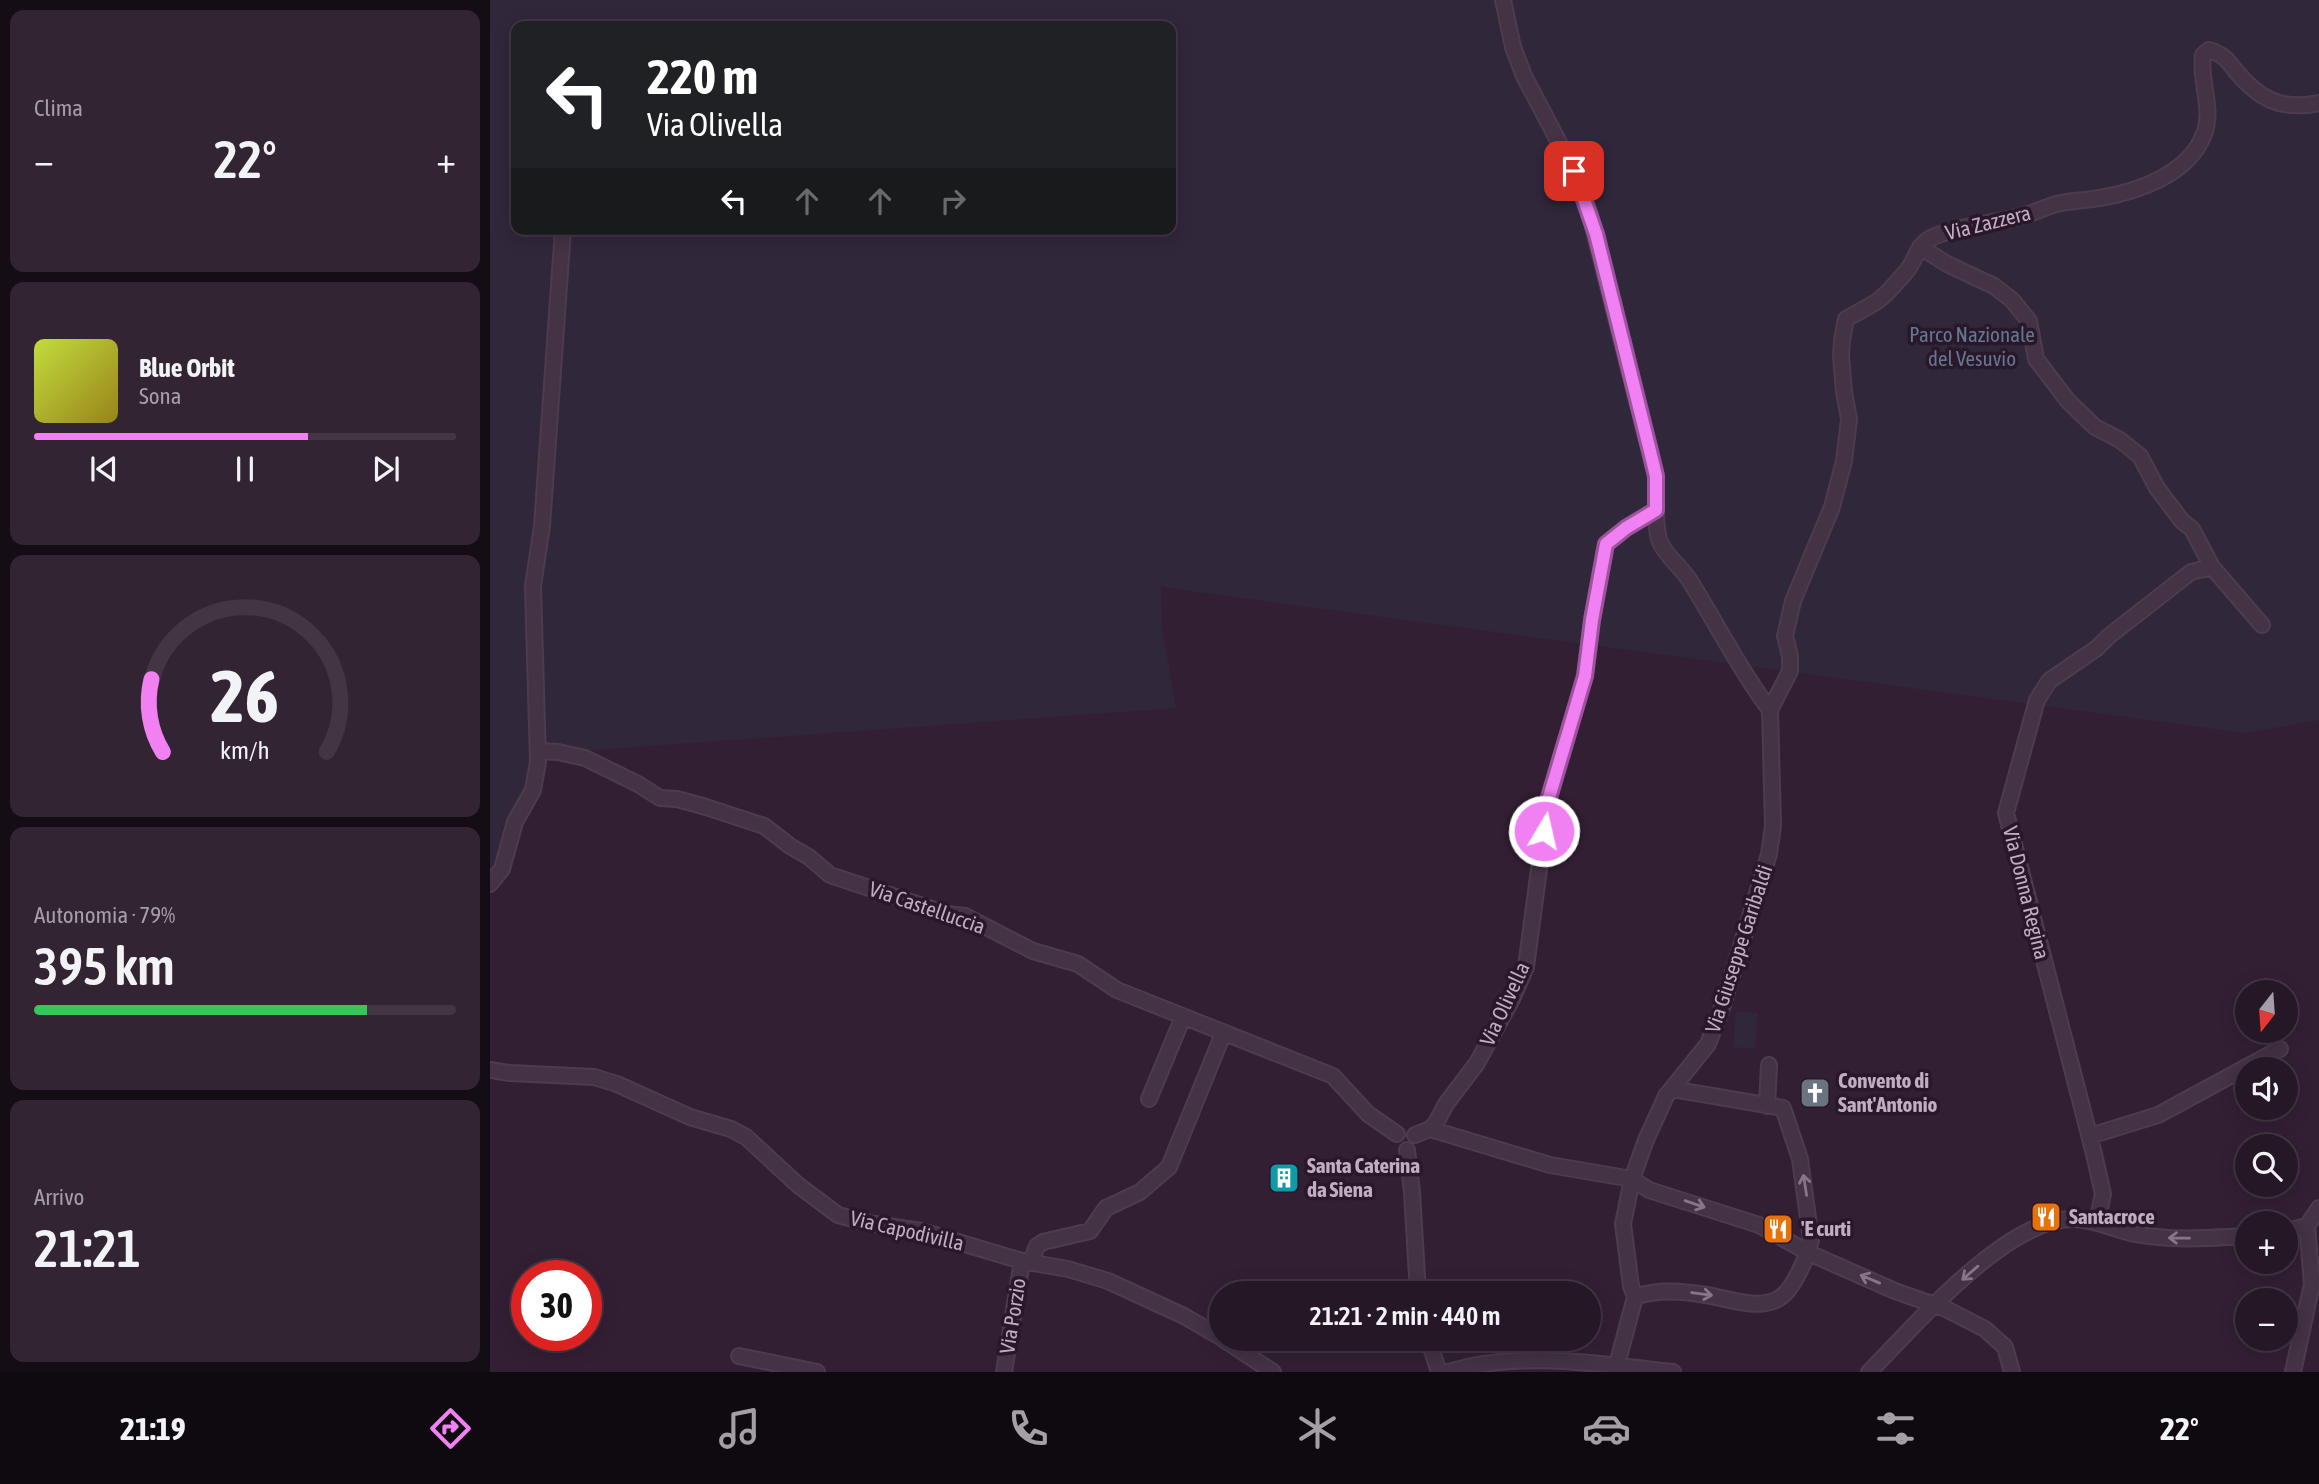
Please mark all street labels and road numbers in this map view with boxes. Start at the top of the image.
street label: Via Zazzera [1943,200,2033,244]
street label: Via Donna Regina [1999,824,2055,962]
street label: Via Giuseppe Garibaldi [1700,862,1776,1036]
street label: Via Castelluccia [866,876,989,938]
street label: Via Olivella [1474,958,1534,1049]
street label: Via Capodivilla [848,1205,966,1255]
street label: Via Porzio [994,1276,1030,1355]

